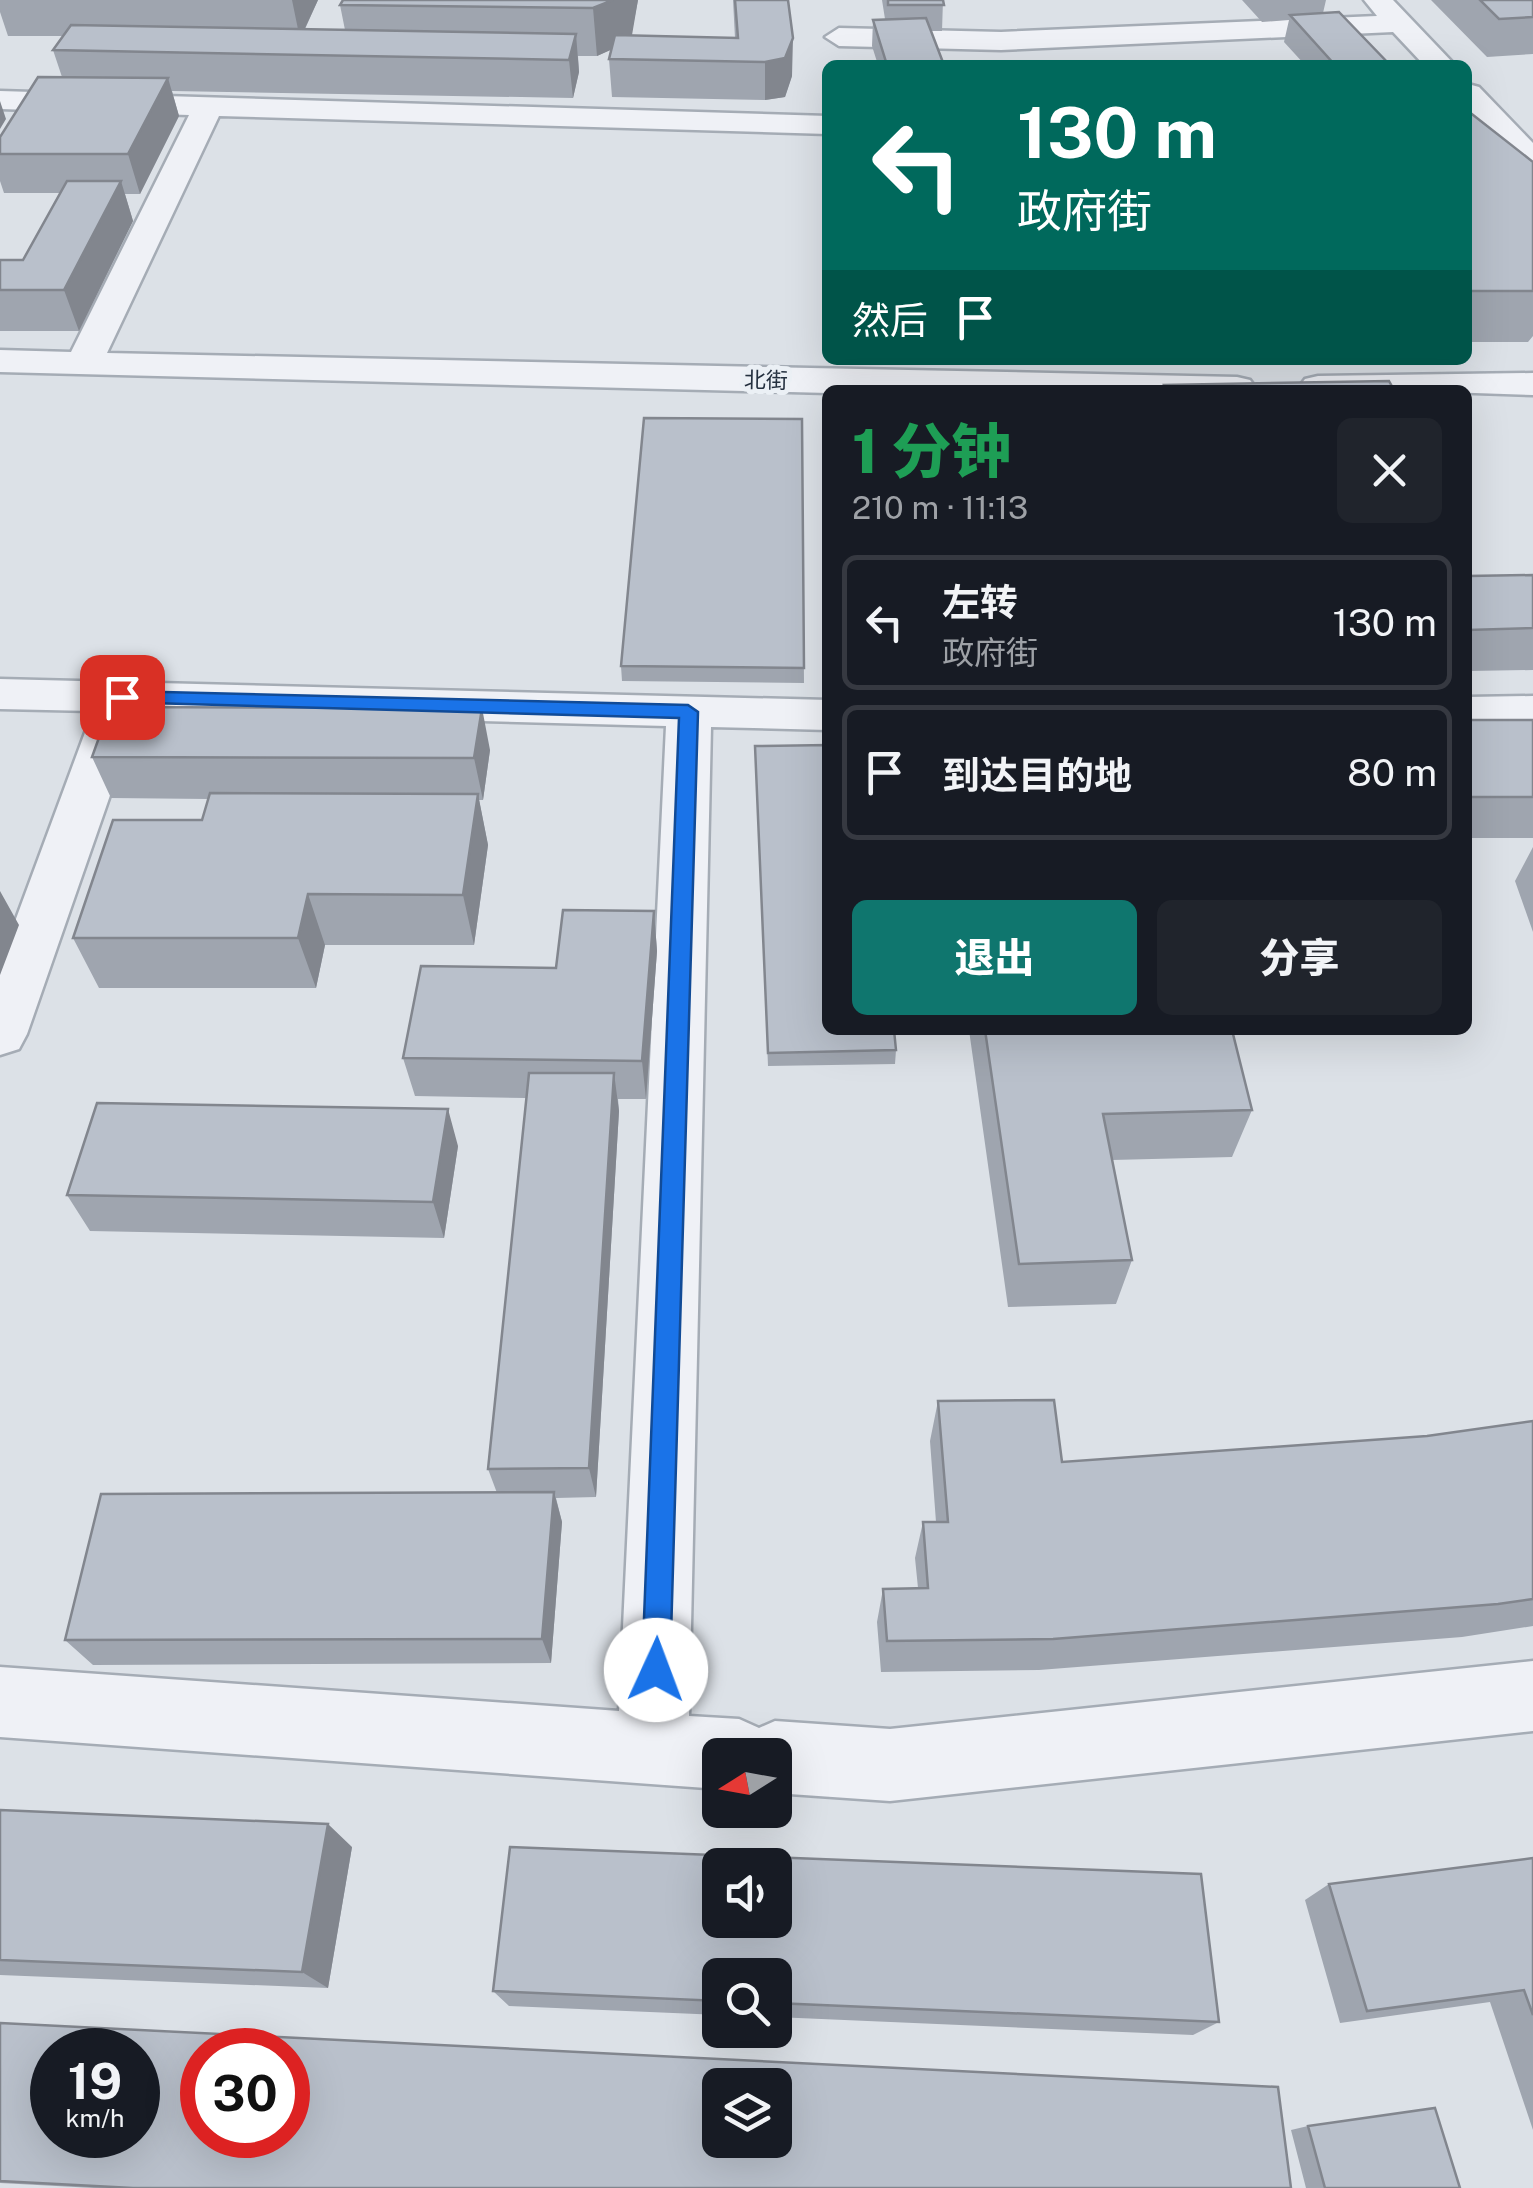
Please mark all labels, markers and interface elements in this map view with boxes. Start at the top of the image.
text: 130 m [1017,91,1217,174]
icon: left [852,100,982,230]
text: 政府街 [1017,184,1152,237]
icon: arrive [948,290,1003,345]
text: 然后 [852,298,928,343]
street label: 北街 [744,367,788,393]
text: 1 分钟 [852,416,1011,487]
button: close [1337,418,1442,523]
text: 210 m · 11:13 [852,489,1028,526]
text: 左转 [942,580,1018,625]
icon: left [857,595,912,650]
text: 130 m [1332,600,1437,645]
text: 政府街 [942,634,1038,671]
pin [80,655,165,740]
icon: arrive [95,670,150,725]
icon: arrive [857,745,912,800]
text: 80 m [1347,750,1437,795]
text: 到达目的地 [942,753,1132,798]
button: 退出 [852,900,1137,1015]
button: 分享 [1157,900,1442,1015]
position arrow [604,1618,708,1722]
north arrow [702,1738,792,1828]
map controls [702,1738,792,2158]
button: sound [702,1848,792,1938]
button: search [702,1958,792,2048]
speed limit sign: 30 [180,2028,310,2158]
text: 19 [68,2051,122,2110]
button: layers [702,2068,792,2158]
text: km/h [66,2103,124,2133]

